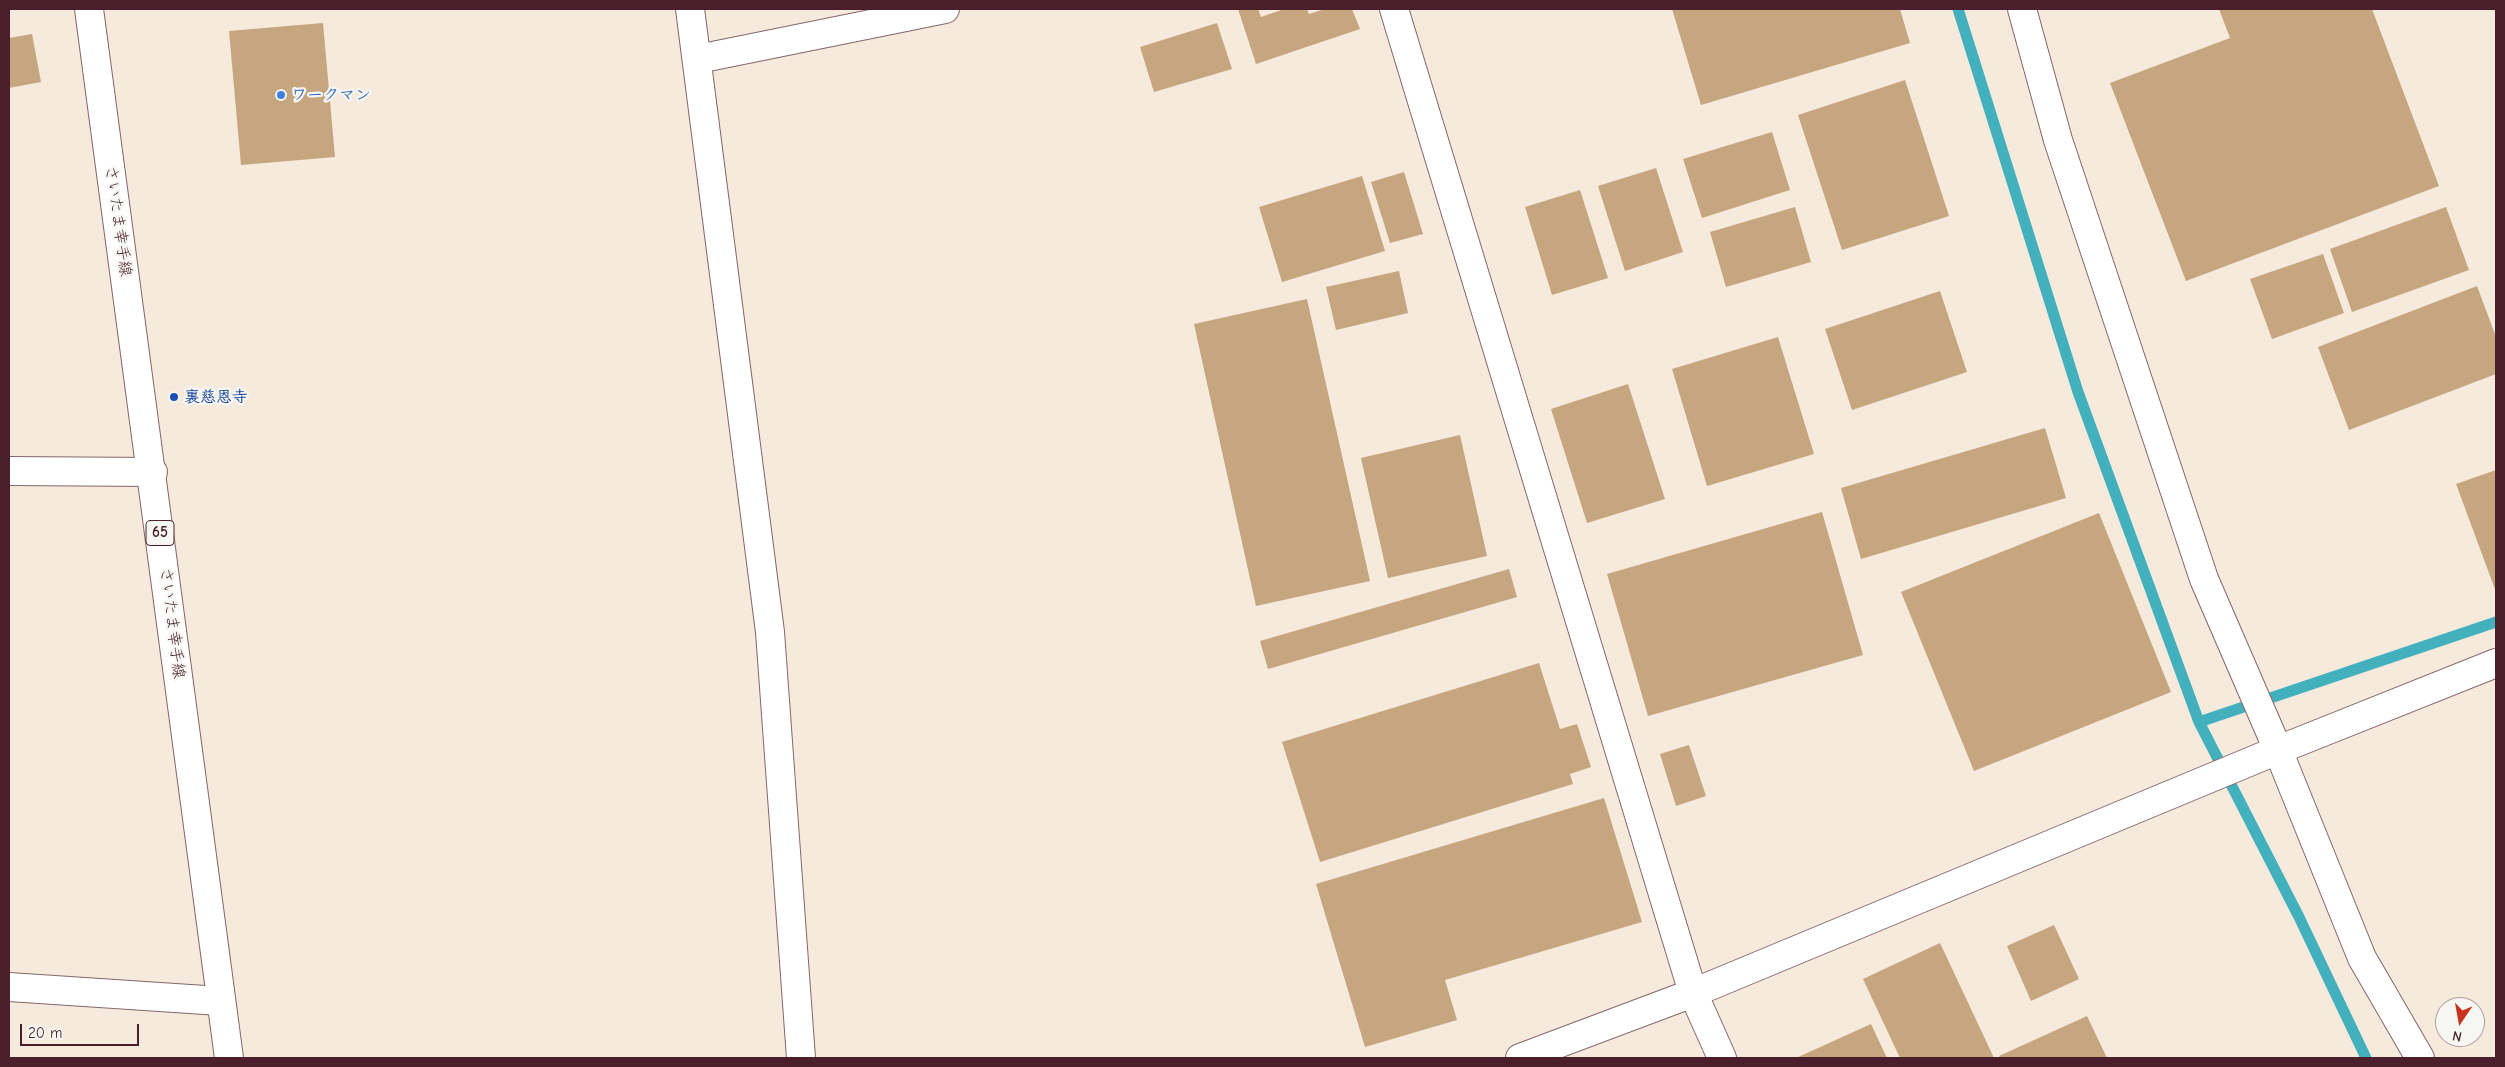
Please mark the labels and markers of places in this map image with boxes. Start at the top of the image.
place label: ワークマン [291,85,371,105]
marker: ワークマン [275,89,287,101]
place label: 裏慈恩寺 [184,387,248,407]
marker: 裏慈恩寺 [168,391,180,403]

